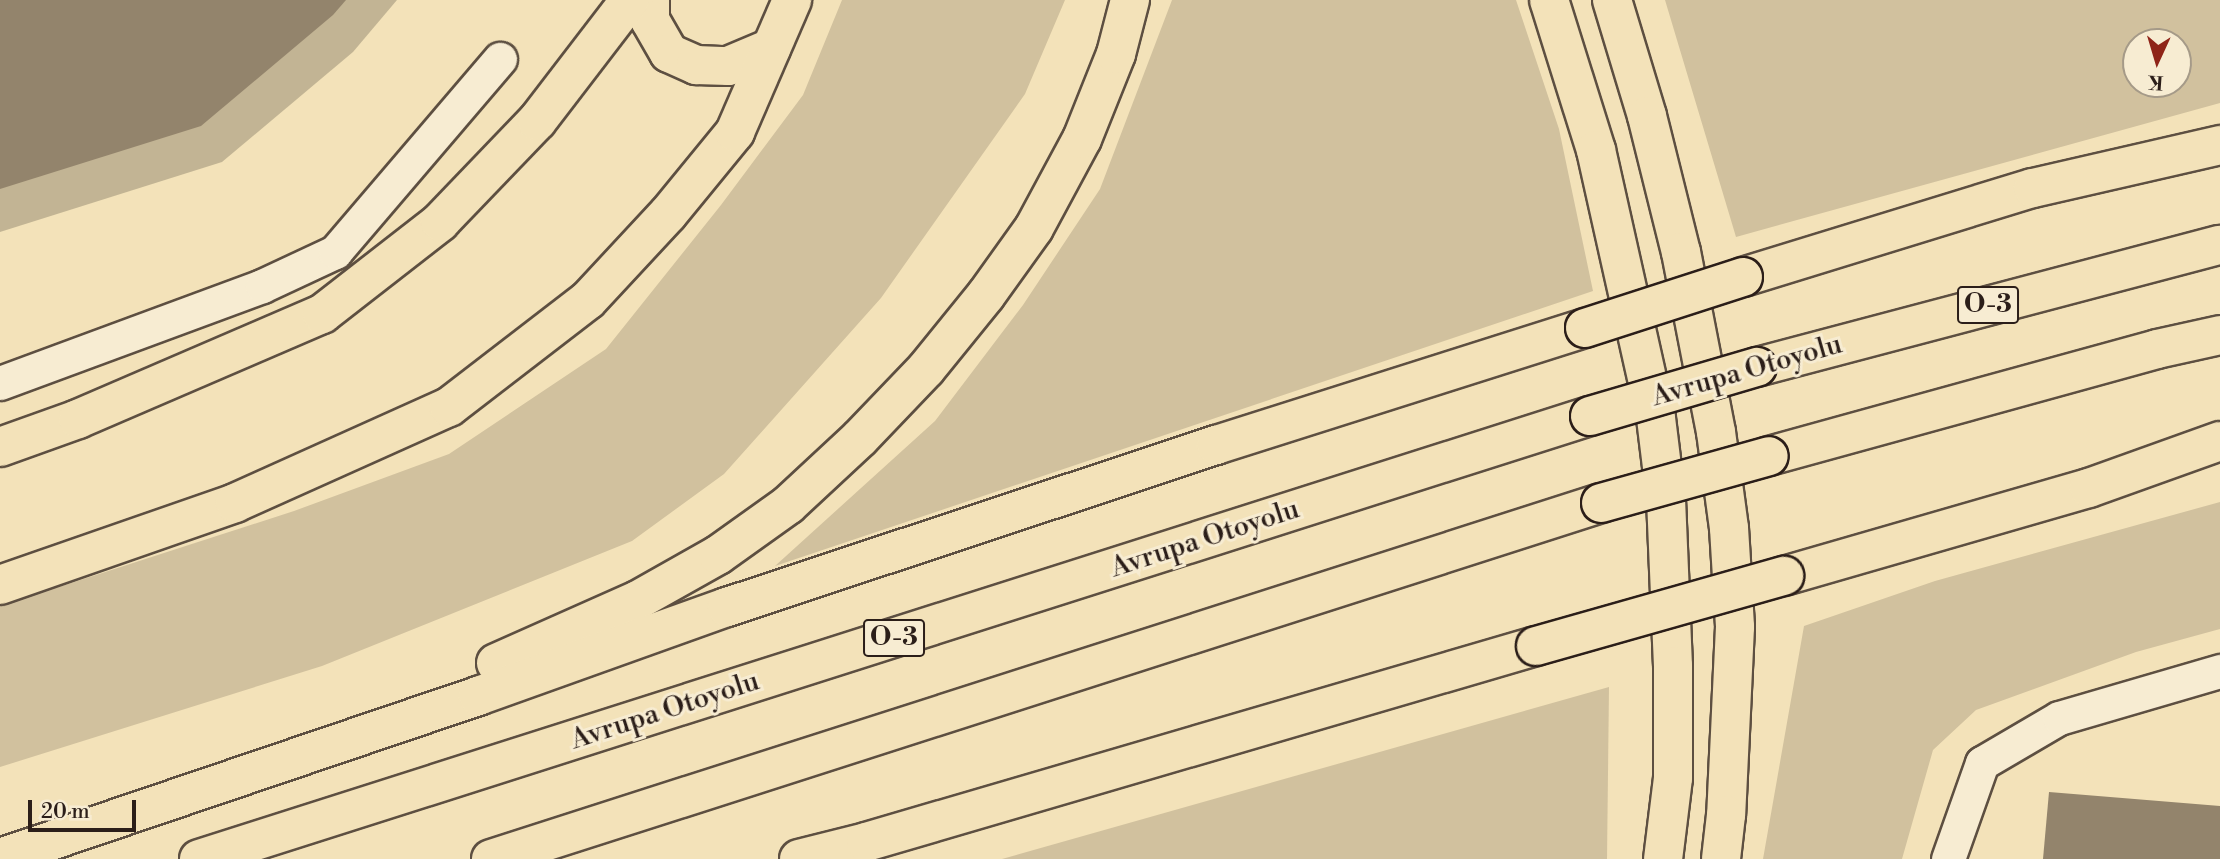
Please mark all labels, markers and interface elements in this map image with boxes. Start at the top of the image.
north arrow [2122,28,2192,98]
text: K [2147,69,2164,94]
road number: O-3 [1956,282,2020,328]
street label: Avrupa Otoyolu [1648,328,1846,414]
street label: Avrupa Otoyolu [1106,493,1304,585]
road number: O-3 [862,616,926,660]
street label: Avrupa Otoyolu [566,665,764,757]
scale bar [32,786,140,830]
text: 20 m [41,799,90,825]

